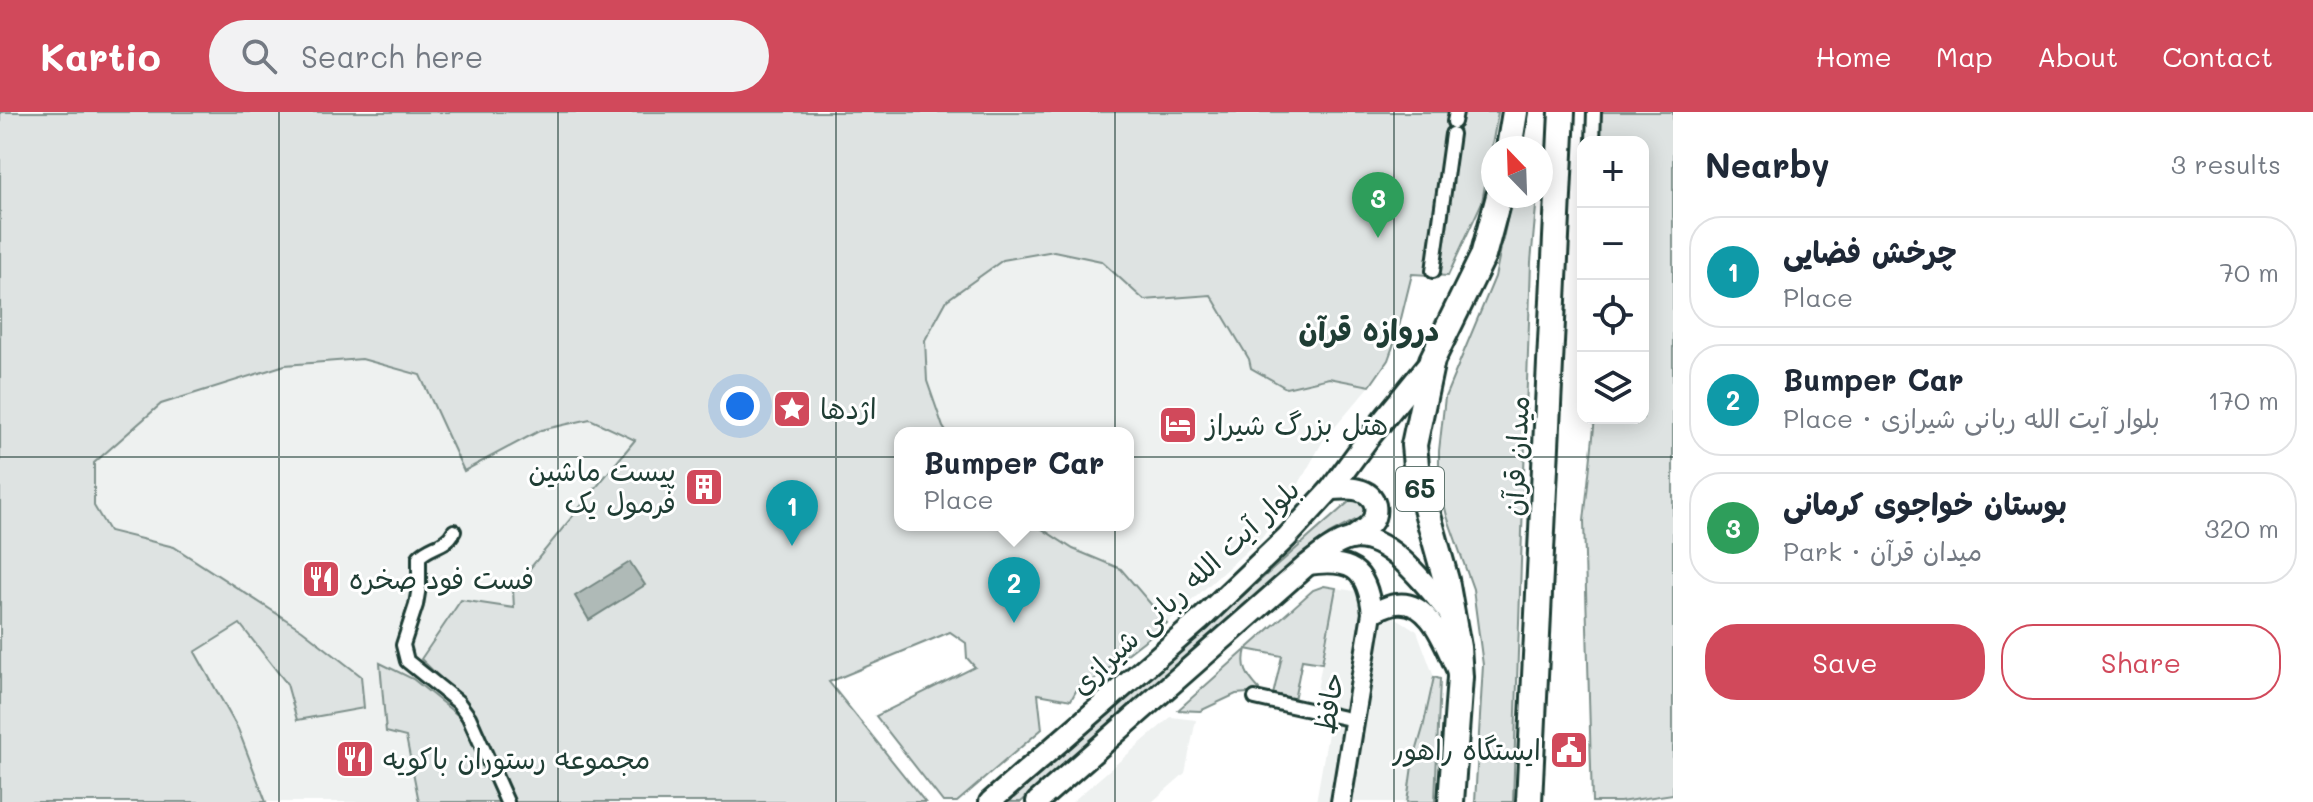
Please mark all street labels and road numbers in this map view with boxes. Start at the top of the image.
street label: میدان قرآن [1494,395,1536,517]
road number: 65 [1396,467,1444,511]
street label: بلوار آیت الله ربانی شیرازی [1062,471,1307,703]
street label: حافظ [1305,670,1351,736]

